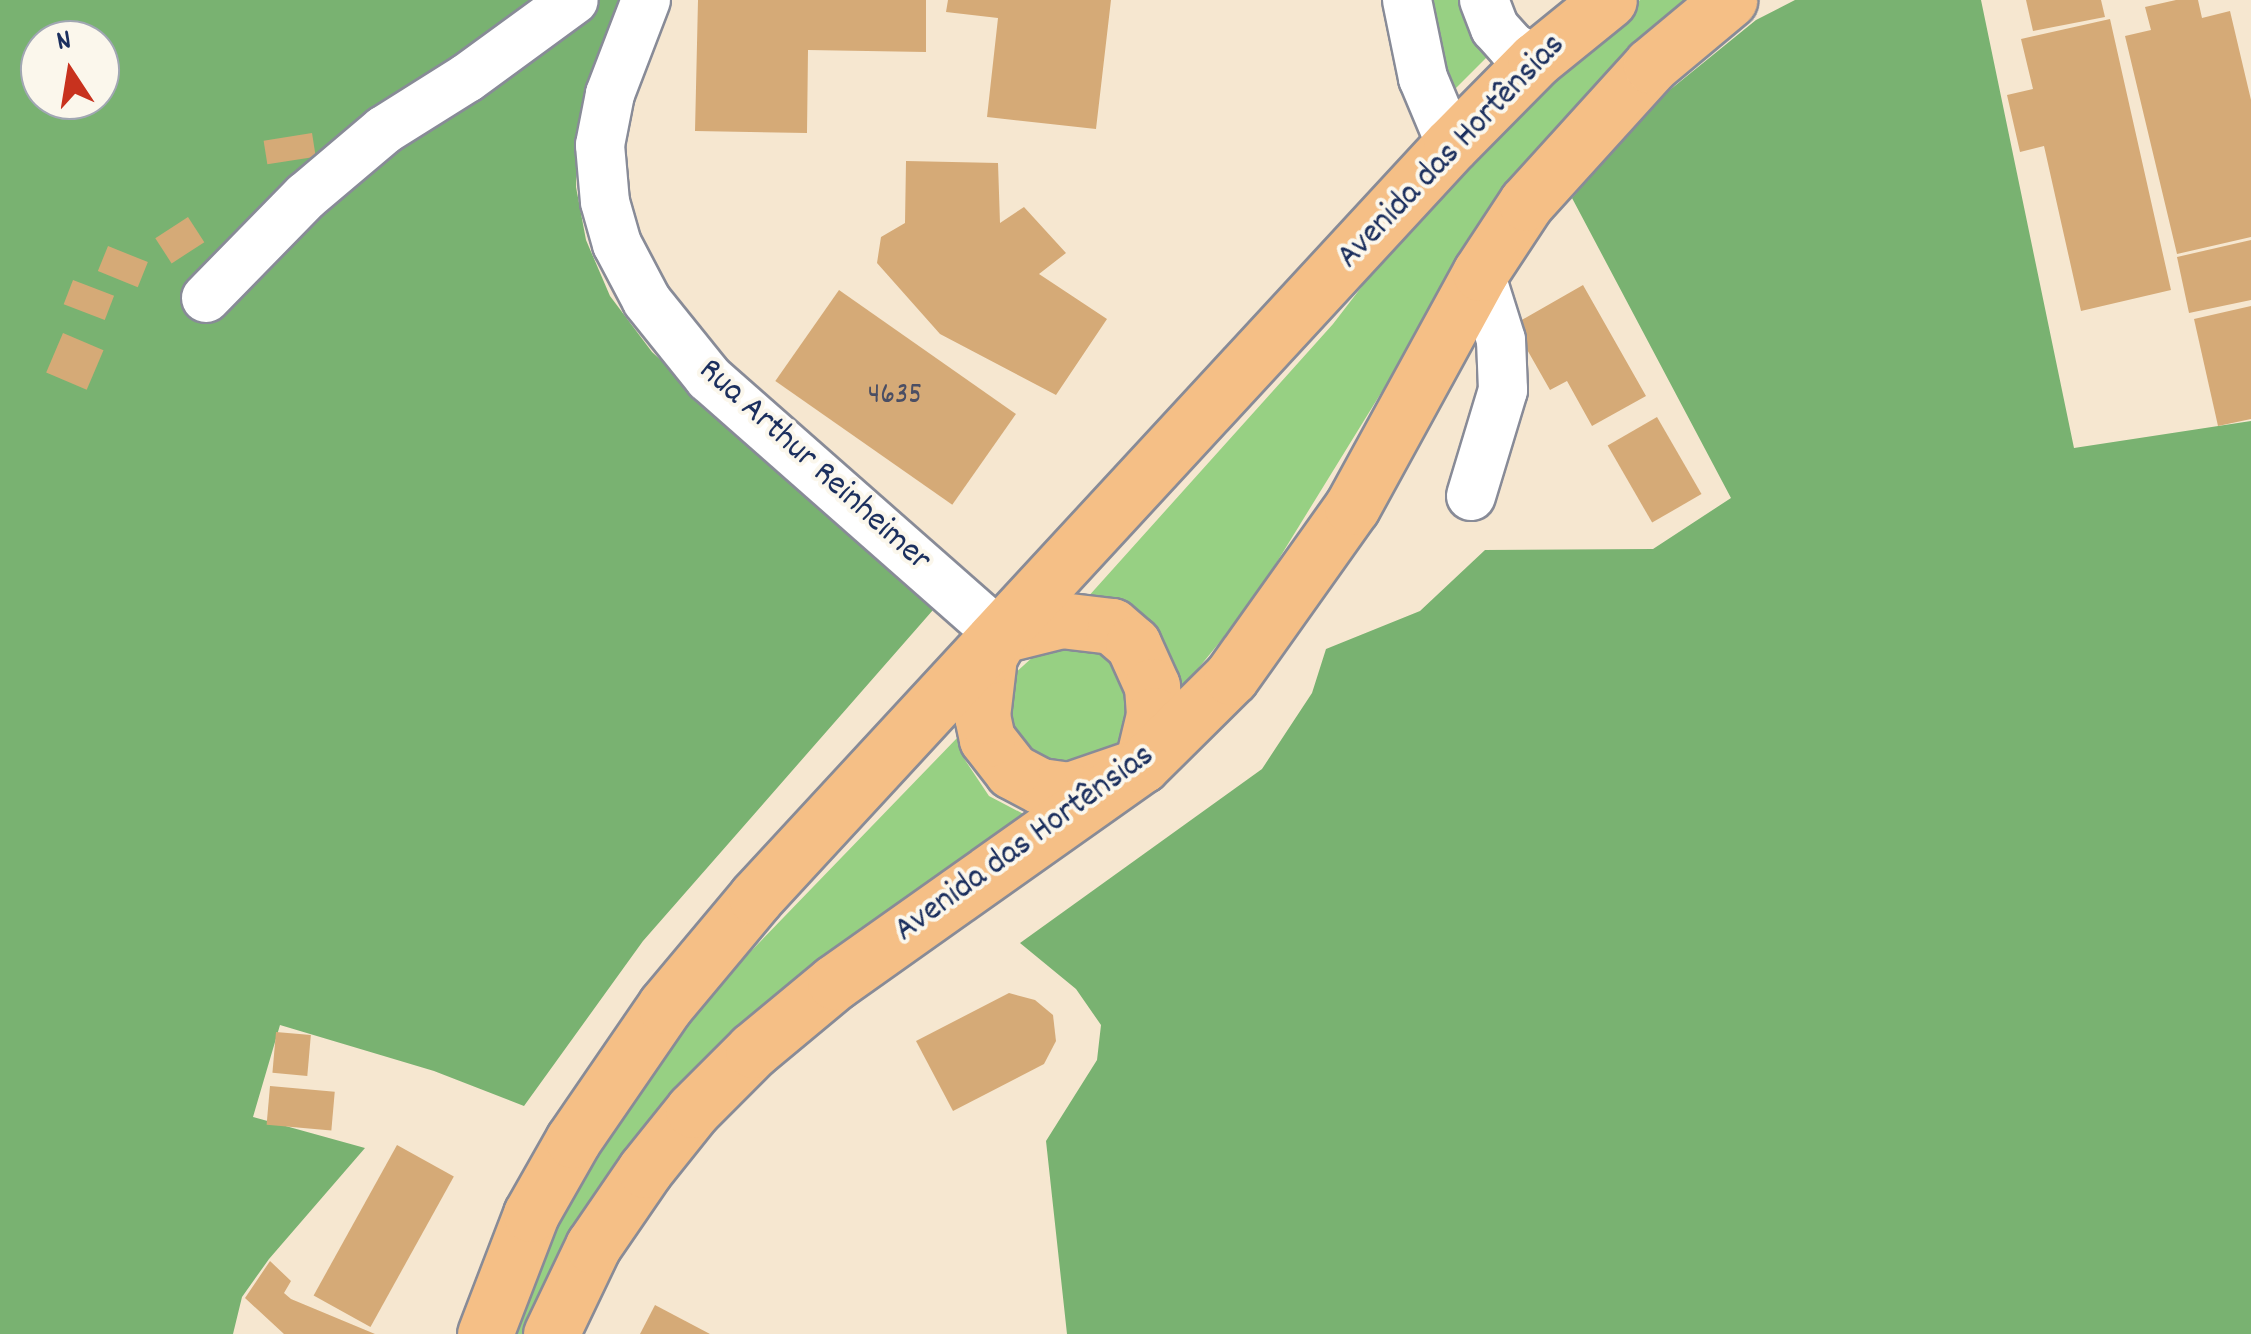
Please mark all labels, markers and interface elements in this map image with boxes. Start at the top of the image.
north arrow [20,20,120,120]
text: N [53,22,75,64]
street label: Avenida das Hortênsias [1329,26,1575,278]
street label: Rua Arthur Reinheimer [689,350,939,582]
house number: 4635 [868,379,922,415]
street label: Avenida das Hortênsias [887,736,1163,952]

